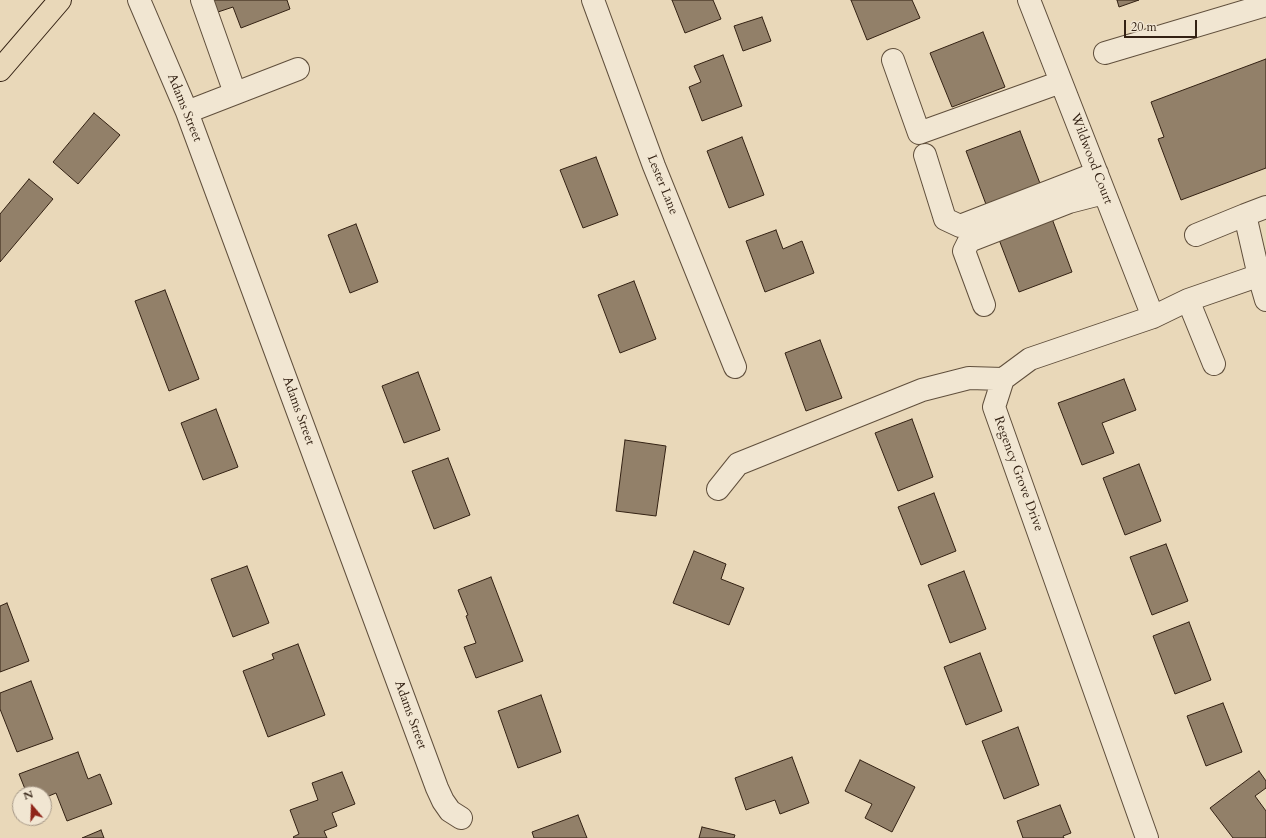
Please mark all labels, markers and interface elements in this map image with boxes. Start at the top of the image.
scale bar [1126,12,1199,38]
text: 20 m [1131,19,1157,35]
street label: Adams Street [163,72,205,144]
street label: Wildwood Court [1067,111,1115,207]
street label: Lester Lane [643,153,681,217]
street label: Adams Street [278,375,318,447]
street label: Regency Grove Drive [990,414,1046,534]
street label: Adams Street [390,679,430,751]
north arrow [12,786,52,826]
text: N [21,786,35,804]

